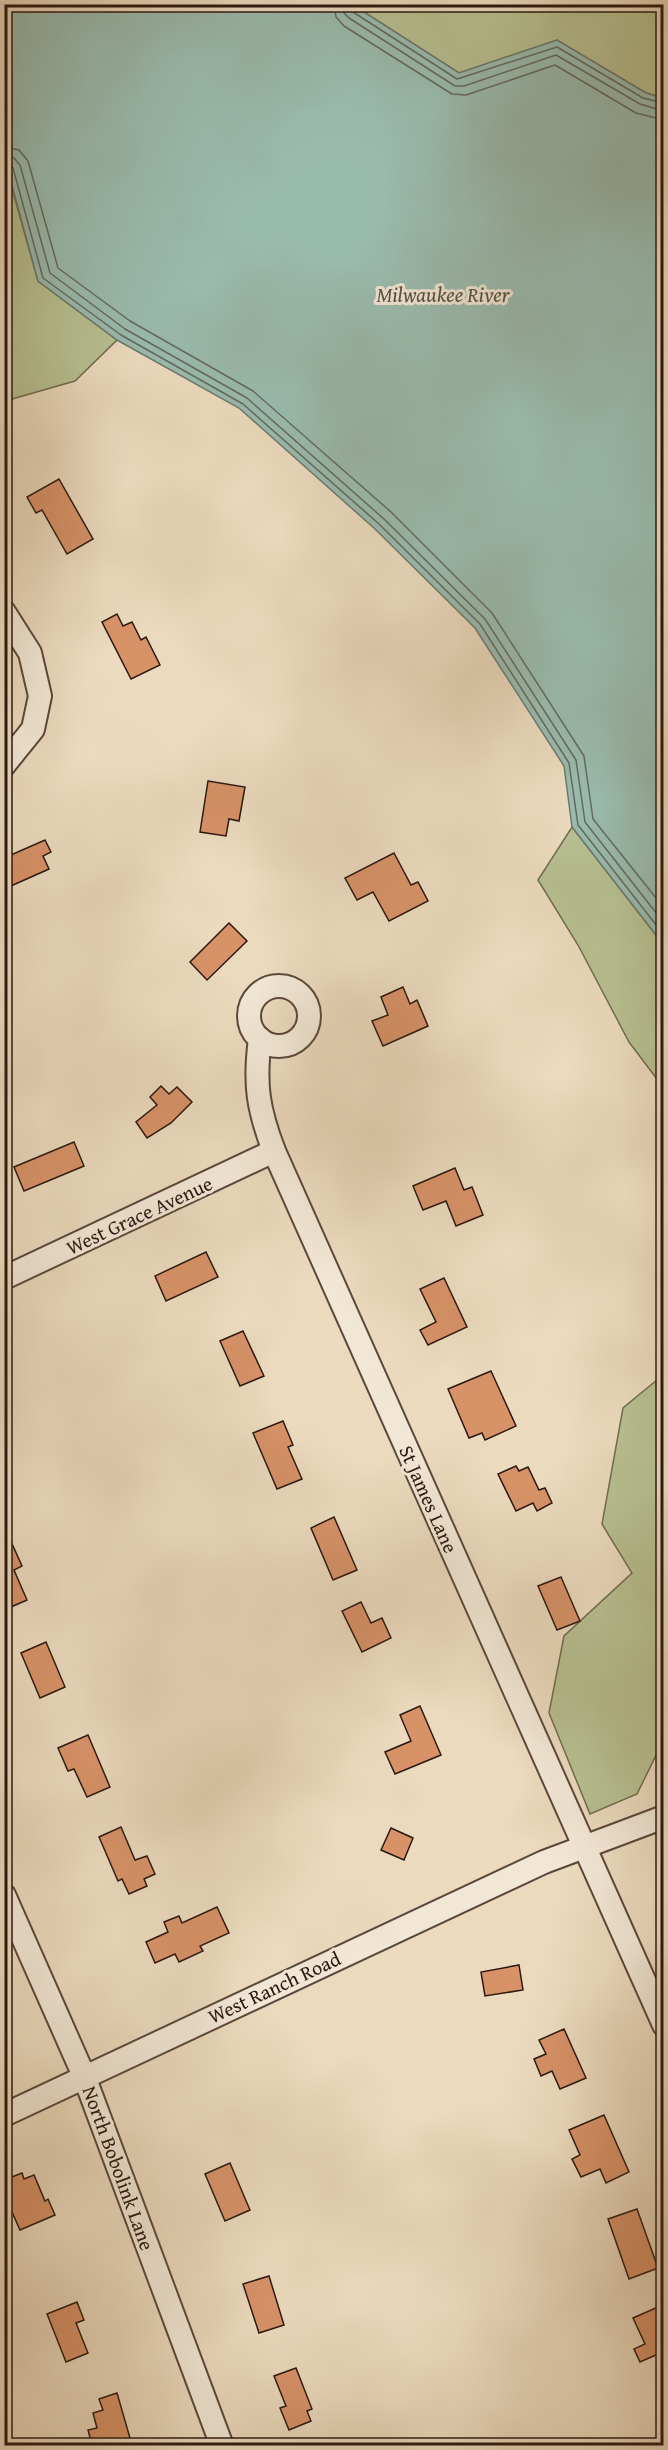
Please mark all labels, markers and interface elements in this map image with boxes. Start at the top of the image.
water label: Milwaukee River [376,279,511,310]
street label: West Grace Avenue [61,1168,217,1262]
street label: St James Lane [392,1441,466,1557]
street label: West Ranch Road [203,1943,345,2030]
street label: North Bobolink Lane [76,2082,162,2254]

